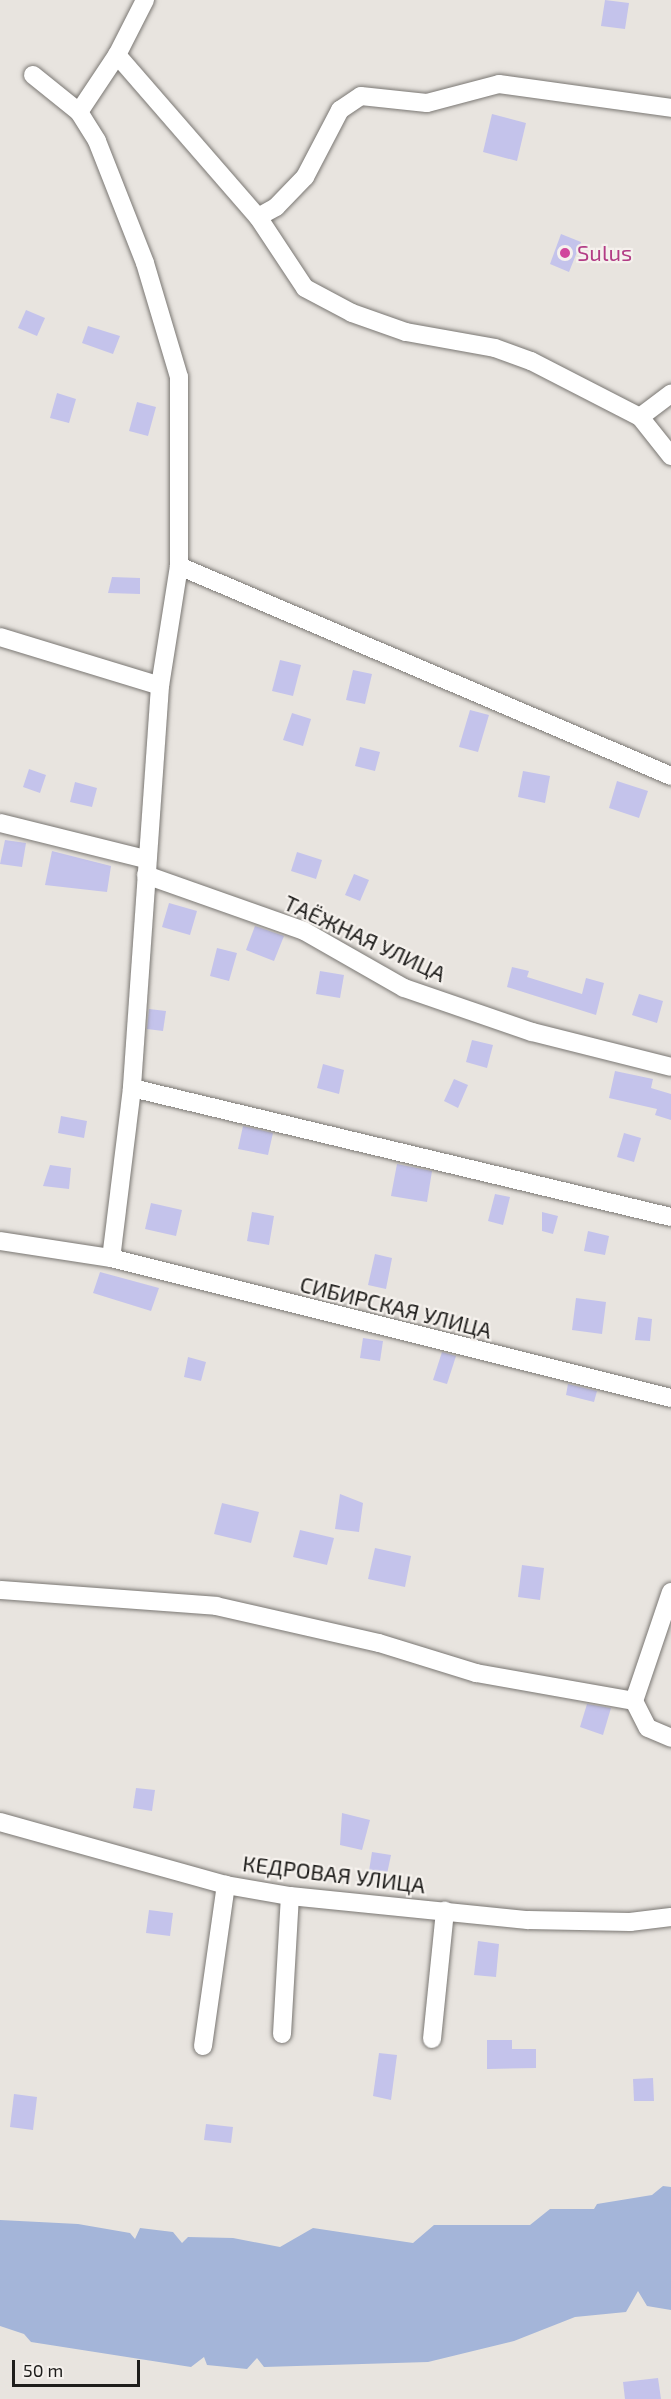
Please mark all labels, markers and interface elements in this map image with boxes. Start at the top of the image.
place label: Sulus [577,240,632,266]
marker: Sulus [558,246,572,260]
street label: ТАЁЖНАЯ УЛИЦА [280,889,450,987]
street label: СИБИРСКАЯ УЛИЦА [297,1270,495,1344]
street label: КЕДРОВАЯ УЛИЦА [241,1850,427,1898]
scale bar [15,2348,142,2386]
text: 50 m [23,2359,63,2381]

